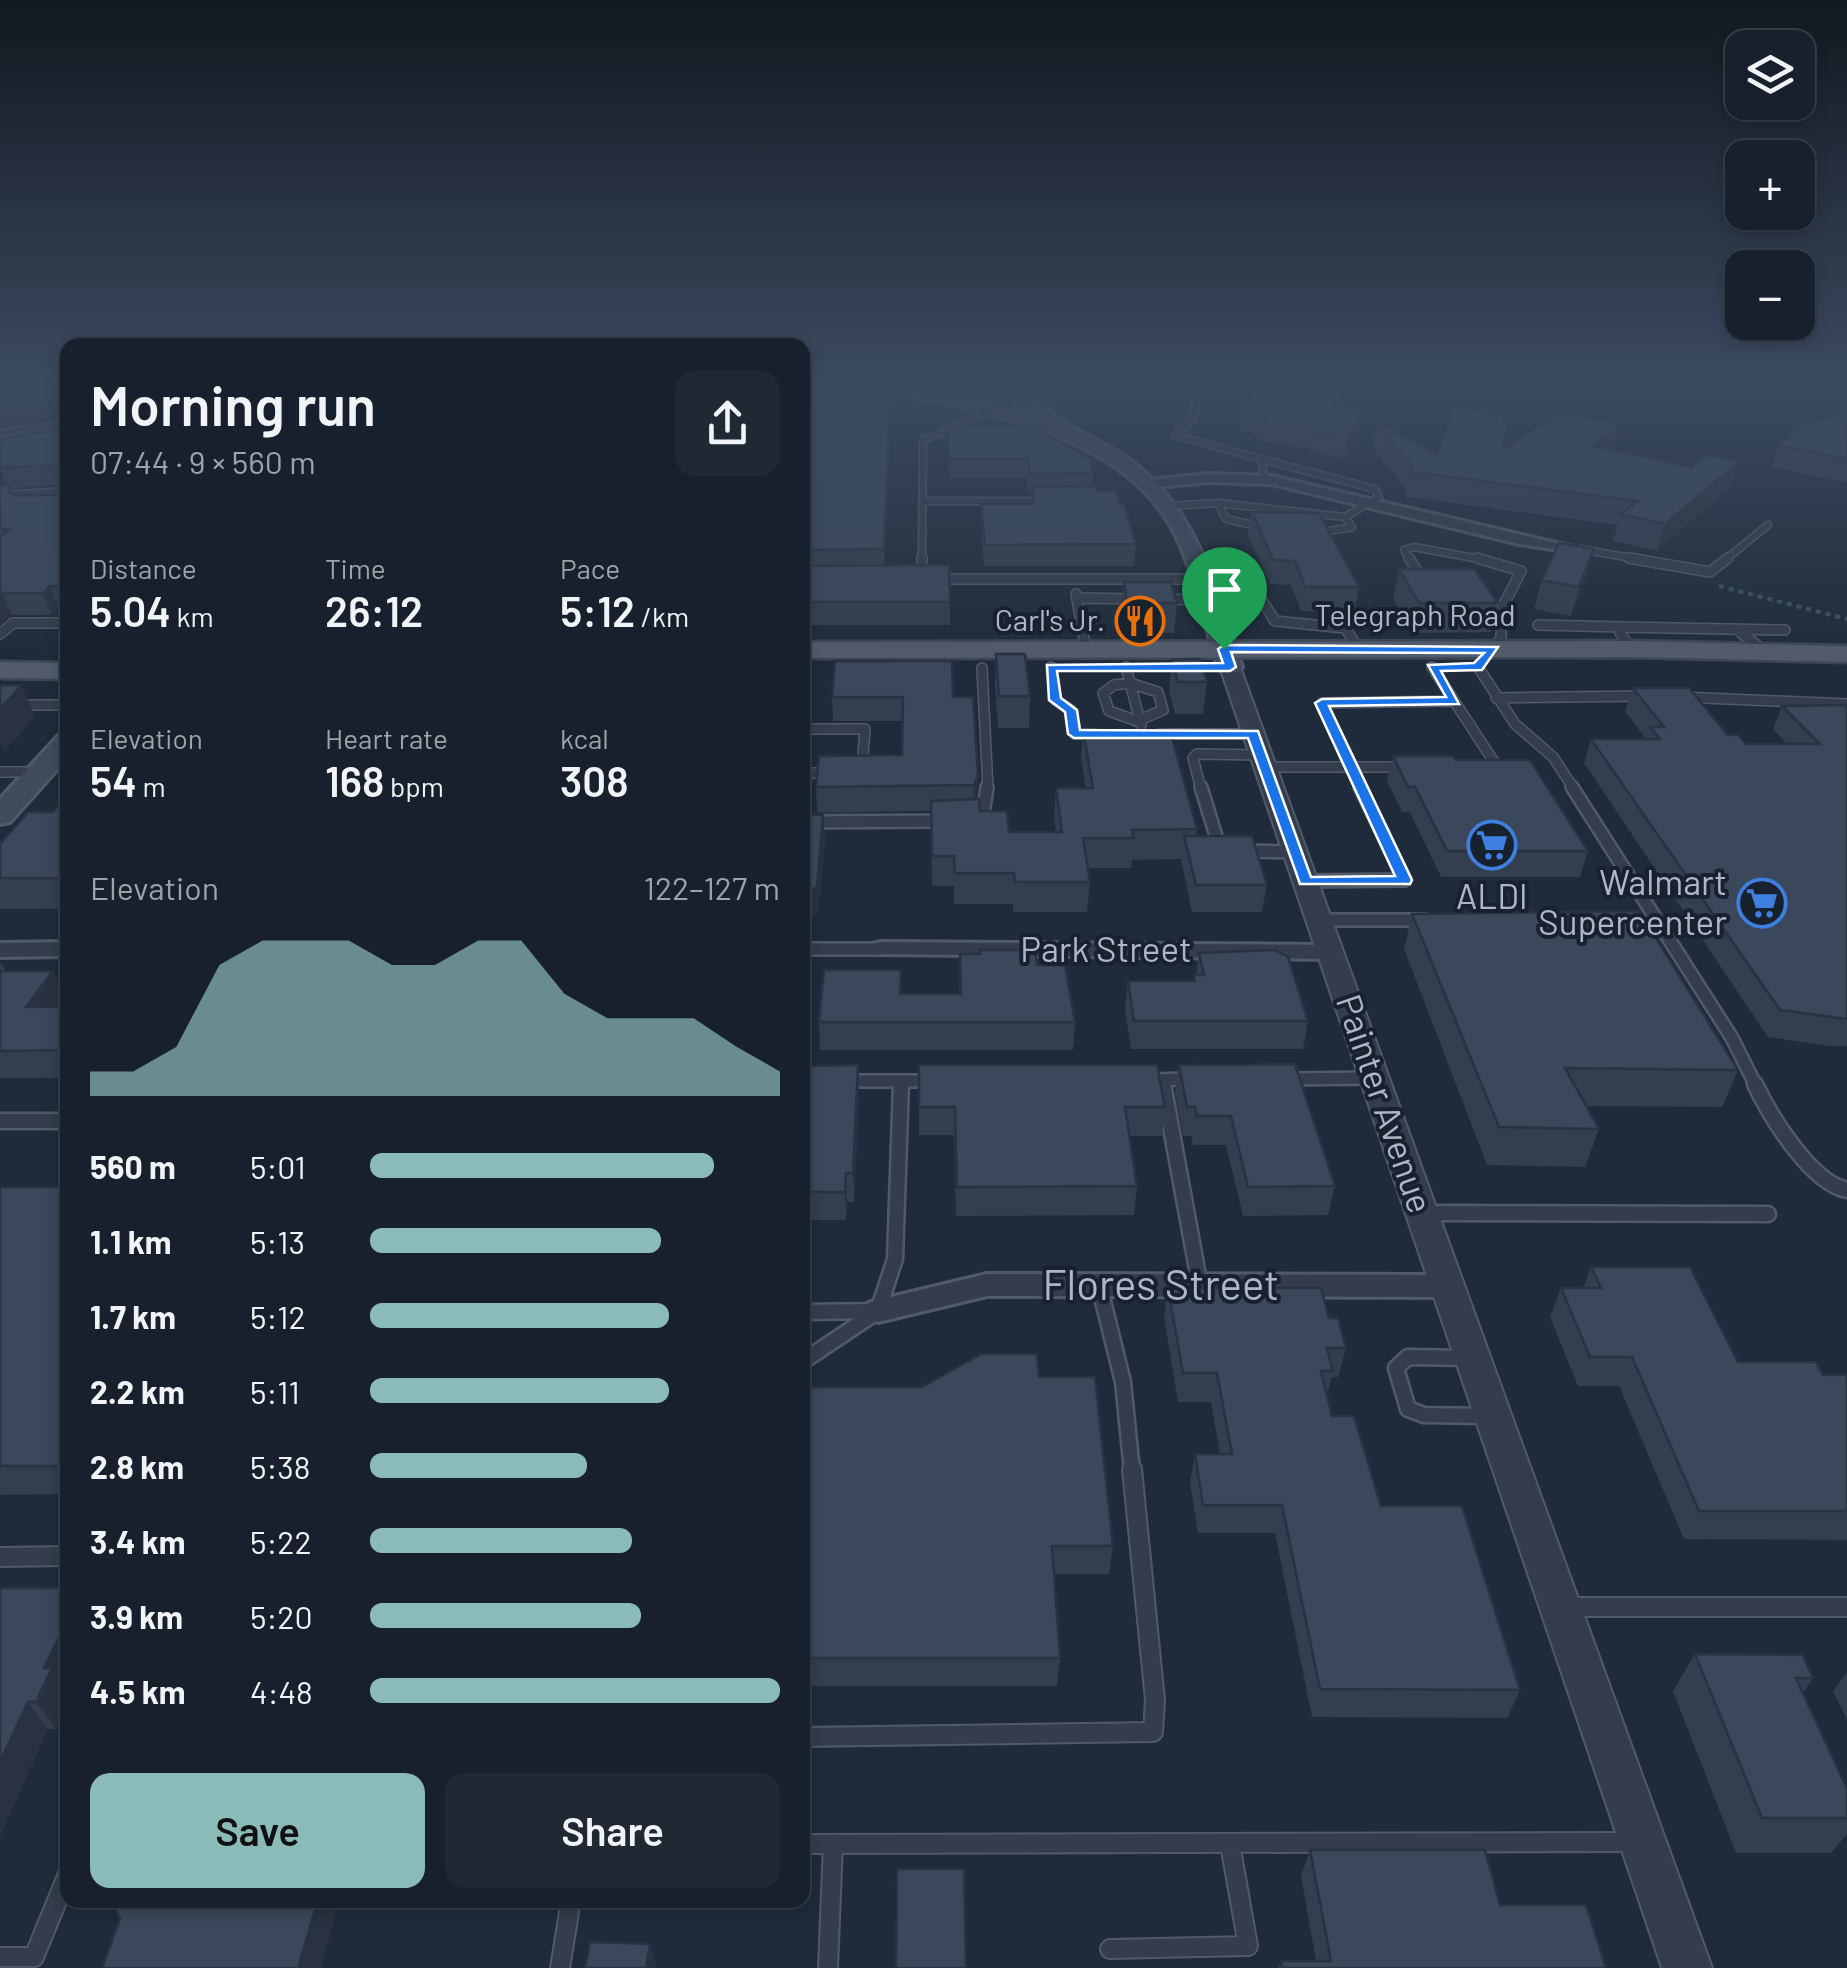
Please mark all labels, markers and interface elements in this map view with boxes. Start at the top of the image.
map controls [1725,30,1815,340]
button: layers [1725,30,1815,120]
button: + [1725,140,1815,230]
button: − [1725,250,1815,340]
text: Morning run [90,371,376,437]
button: share [675,371,780,476]
text: 07:44 · 9 × 560 m [90,442,316,480]
pin [1182,547,1267,650]
text: Distance [90,551,197,585]
text: Time [325,551,386,585]
text: Pace [560,551,620,585]
icon: arrive [1197,562,1252,617]
text: 5.04 [90,585,171,635]
text: 26:12 [325,585,423,635]
text: 5:12 [560,585,635,635]
restaurant icon: Carl's Jr. [1114,595,1166,647]
street label: Telegraph Road [1314,596,1516,632]
text: km [171,599,214,633]
text: /km [635,599,689,633]
place label: Carl's Jr. [995,601,1105,637]
text: Elevation [90,721,203,755]
text: Heart rate [325,721,448,755]
text: kcal [560,721,609,755]
text: 54 [90,755,137,805]
text: 168 [325,755,384,805]
text: 308 [560,755,629,805]
text: m [137,769,166,803]
text: bpm [384,769,444,803]
supermarket icon: ALDI [1466,819,1518,871]
place label: Walmart Supercenter [1538,860,1727,942]
text: Elevation [90,868,219,906]
text: 122–127 m [644,868,780,906]
place label: ALDI [1456,874,1528,916]
supermarket icon: Walmart Supercenter [1736,877,1788,929]
street label: Park Street [1020,927,1192,969]
street label: Painter Avenue [1329,989,1443,1218]
text: 560 m [90,1147,176,1185]
text: 5:01 [250,1147,306,1185]
text: 1.1 km [90,1222,171,1260]
text: 5:13 [250,1222,305,1260]
street label: Flores Street [1043,1258,1279,1308]
text: 1.7 km [90,1297,176,1335]
text: 5:12 [250,1297,306,1335]
text: 2.2 km [90,1372,185,1410]
text: 5:11 [250,1372,300,1410]
text: 2.8 km [90,1447,184,1485]
text: 5:38 [250,1447,310,1485]
text: 3.4 km [90,1522,185,1560]
text: 5:22 [250,1522,312,1560]
text: 3.9 km [90,1597,183,1635]
text: 5:20 [250,1597,313,1635]
text: 4.5 km [90,1672,185,1710]
text: 4:48 [250,1672,313,1710]
button: Save [90,1773,425,1888]
button: Share [445,1773,780,1888]

